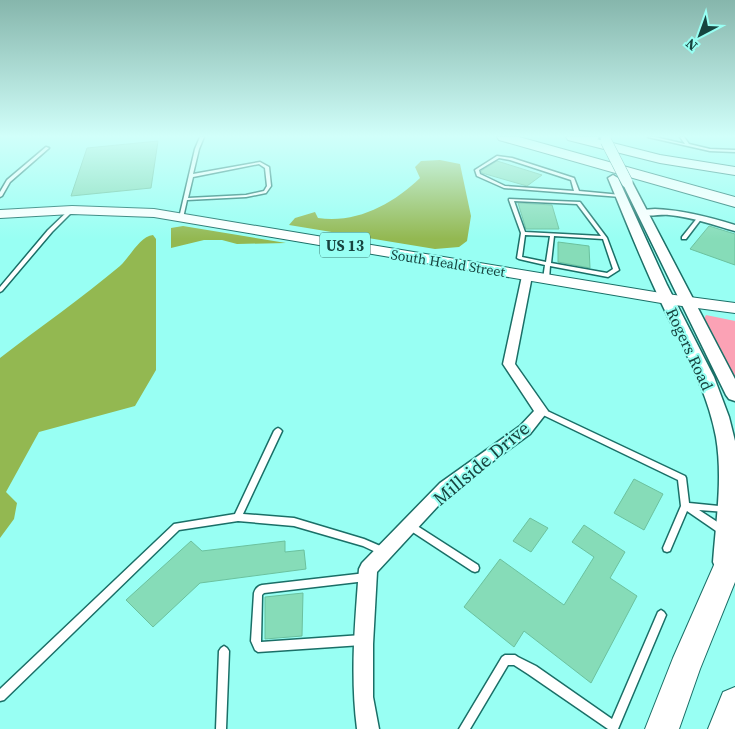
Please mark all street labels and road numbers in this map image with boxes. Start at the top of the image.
road number: US 13 [320,232,370,258]
street label: South Heald Street [389,244,507,282]
street label: Rogers Road [661,304,719,394]
street label: Millside Drive [427,415,535,511]

